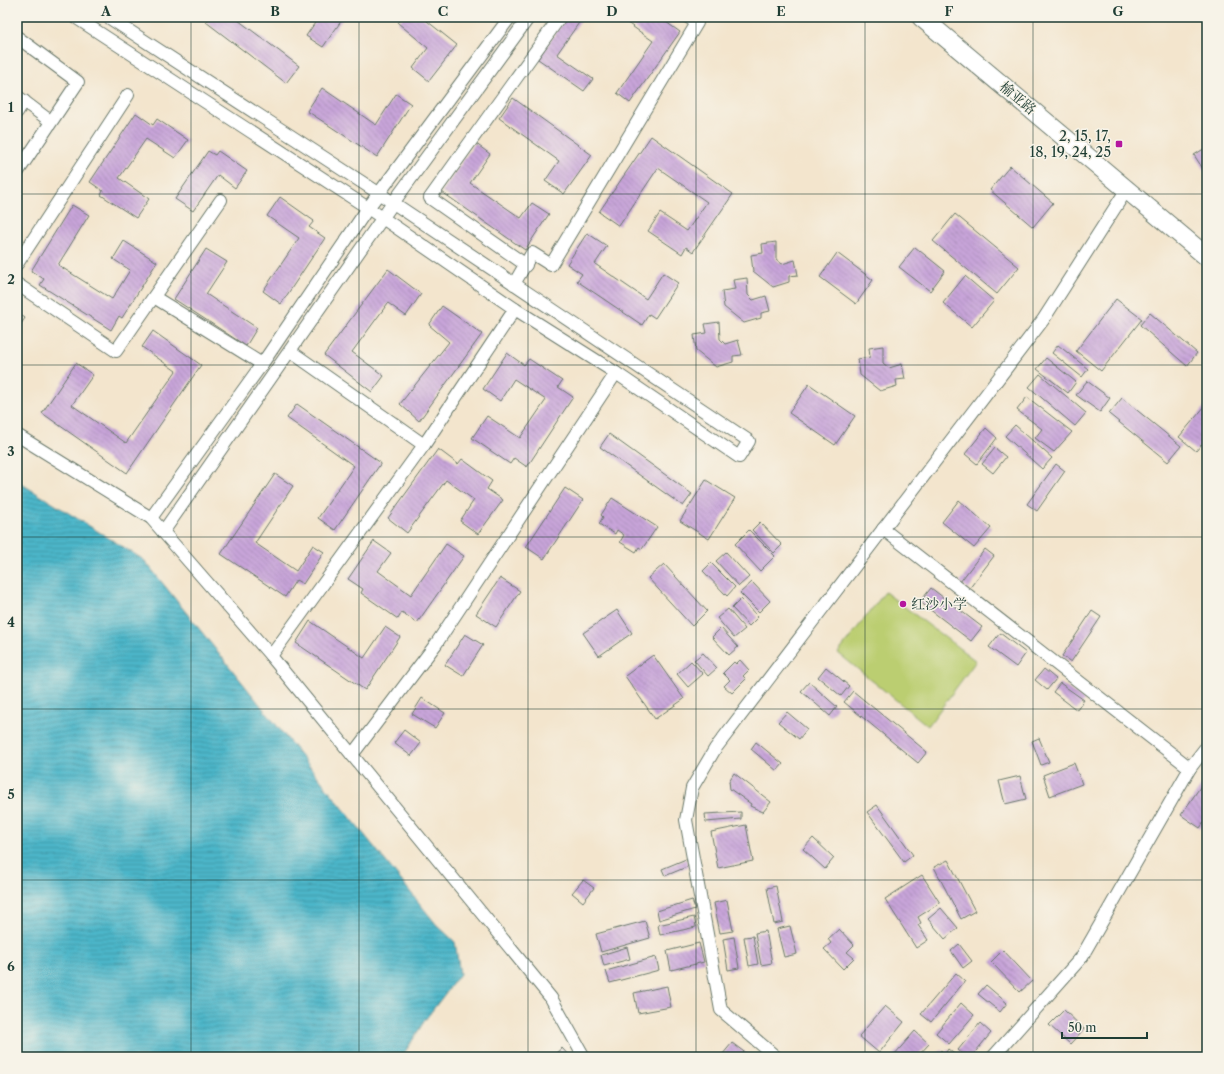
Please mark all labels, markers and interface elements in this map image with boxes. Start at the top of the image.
text: A [100,3,112,19]
text: B [270,3,280,19]
text: C [438,3,448,19]
text: D [606,3,618,19]
text: E [776,3,786,19]
text: F [945,3,954,19]
text: G [1112,3,1124,19]
street label: 榆亚路 [996,78,1040,118]
text: 1 [8,99,14,115]
place label: 2, 15, 17, 18, 19, 24, 25 [1029,127,1111,161]
marker: 2, 15, 17, 18, 19, 24, 25 [1114,139,1124,149]
text: 2 [7,271,15,287]
text: 3 [7,443,15,459]
place label: 红沙小学 [911,595,967,613]
marker: 红沙小学 [898,599,908,609]
text: 4 [7,614,15,630]
text: 5 [7,786,15,802]
text: 6 [7,958,15,974]
scale bar [1062,1014,1147,1040]
text: 50 m [1068,1020,1097,1035]

